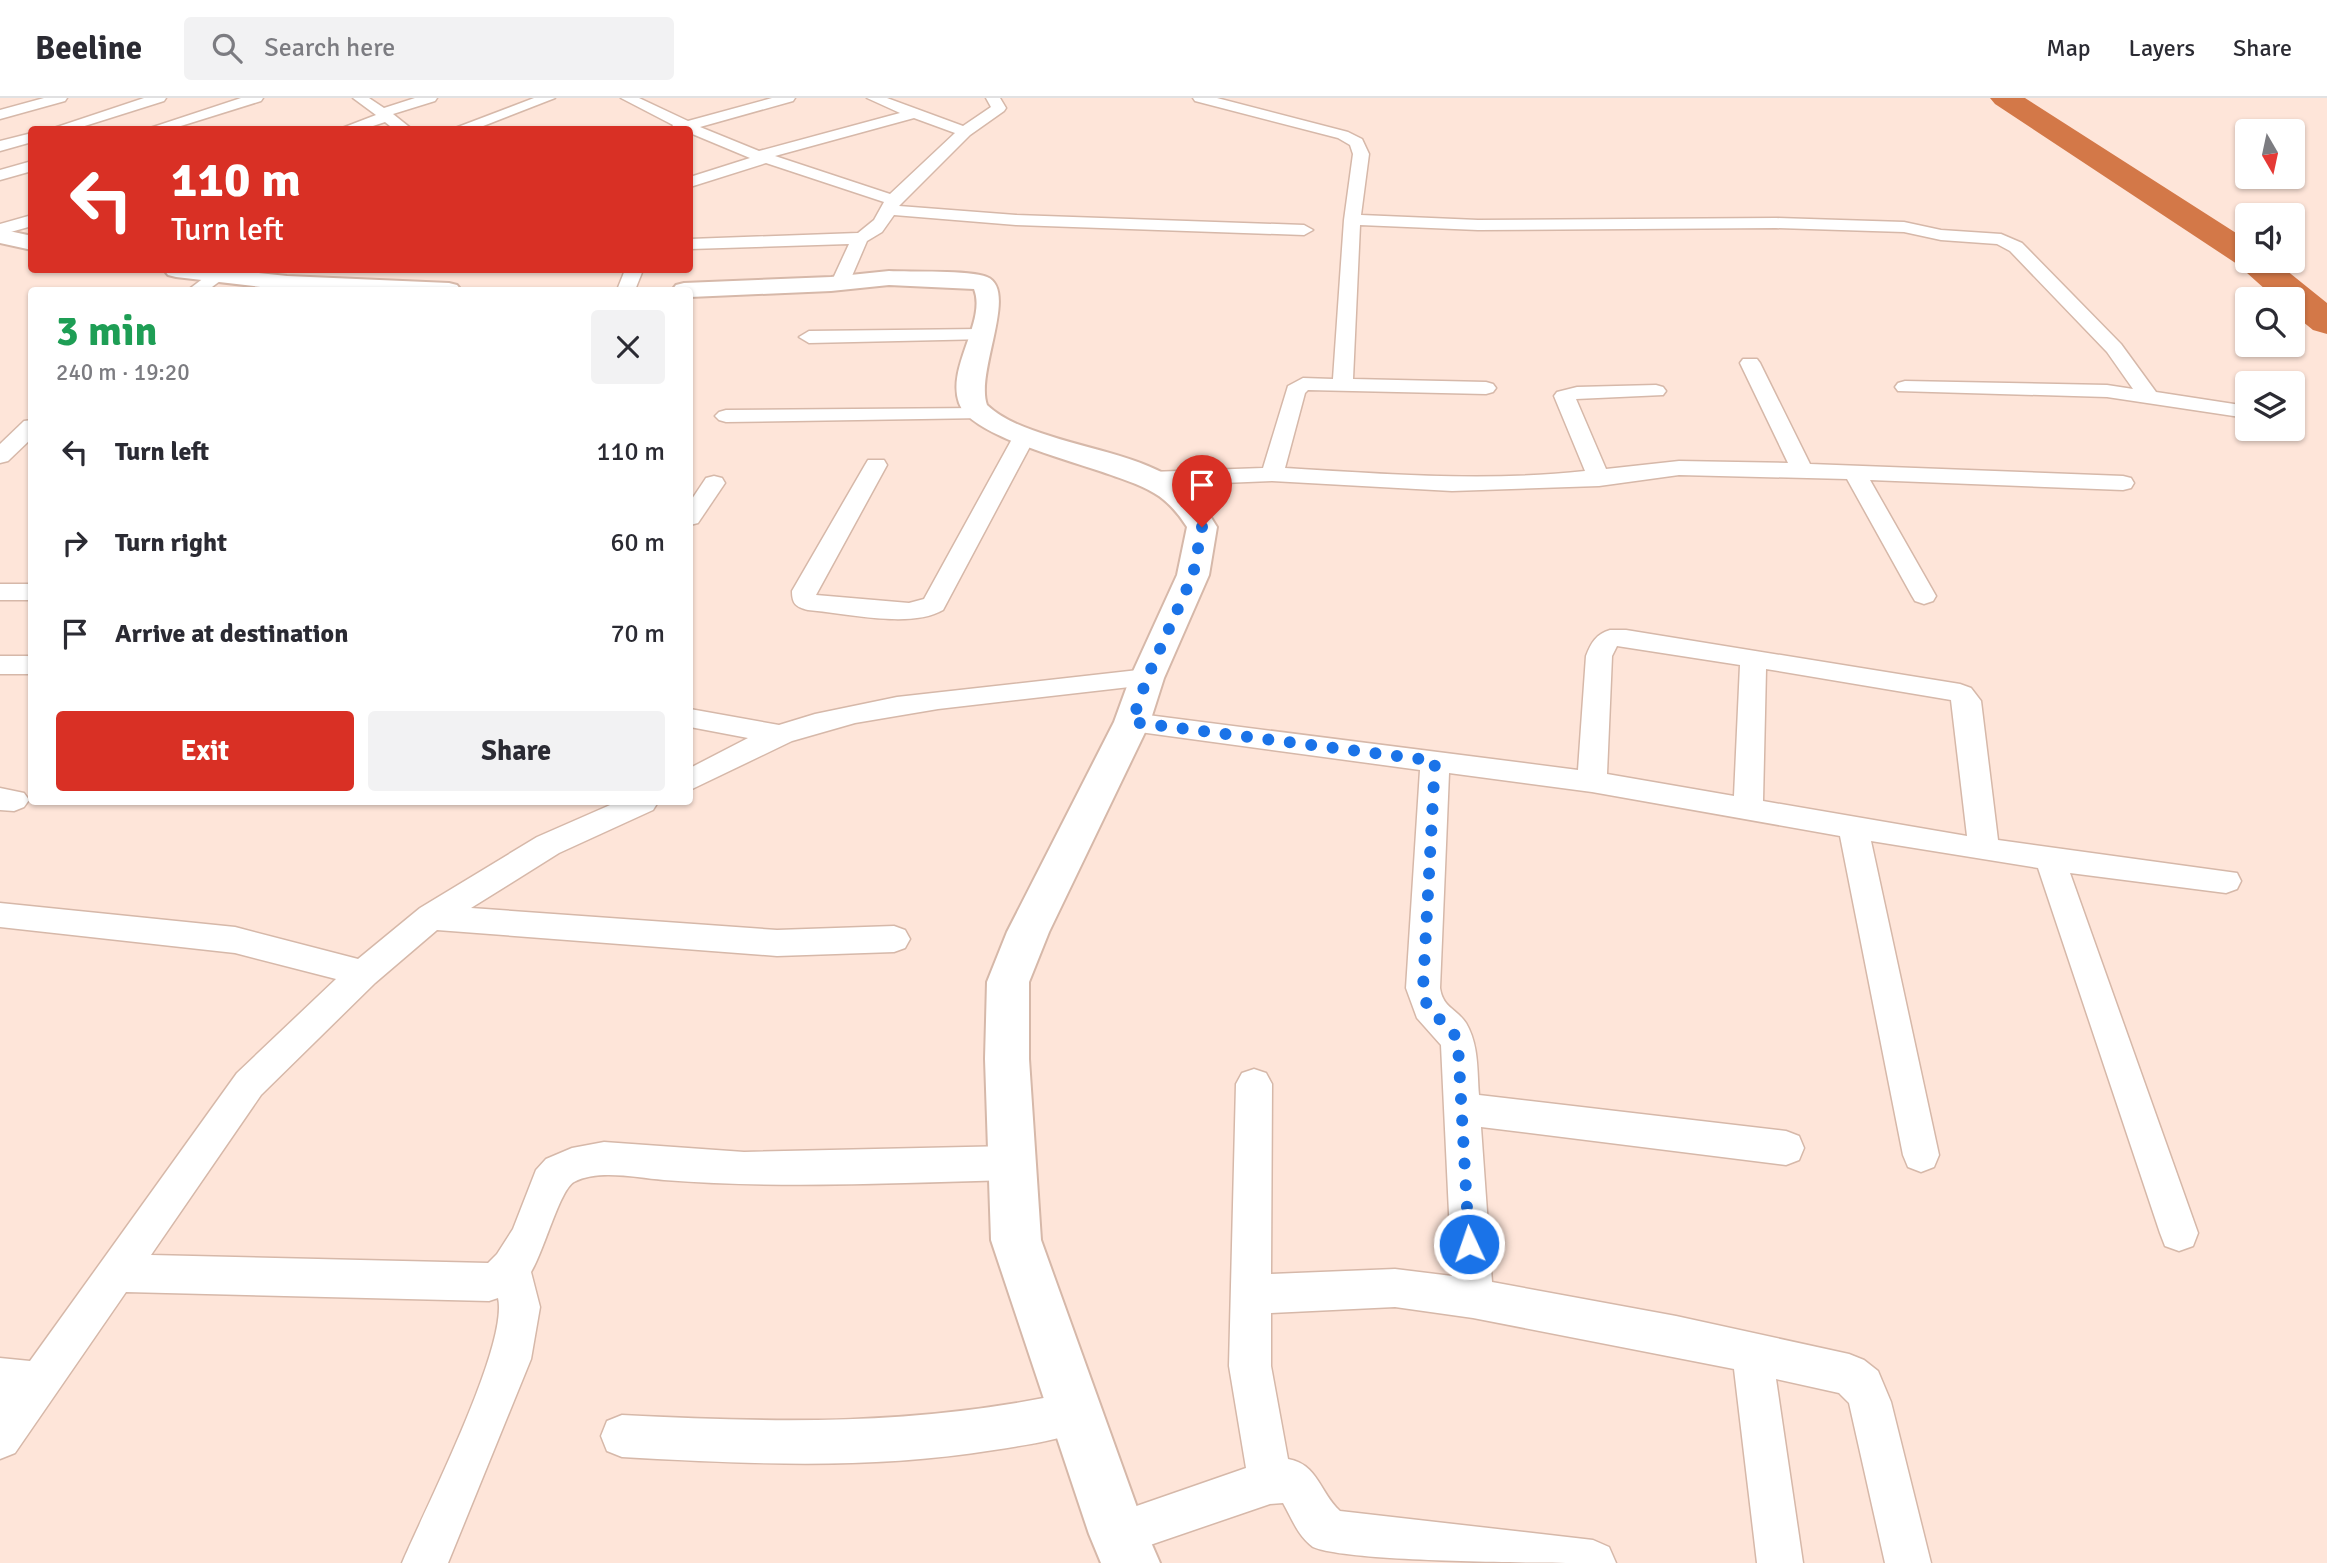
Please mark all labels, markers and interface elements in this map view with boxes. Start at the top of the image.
search box [184,17,674,80]
text: Beeline [35,28,142,69]
icon: search [208,29,246,67]
text: Search here [264,32,395,64]
text: Map [2046,33,2091,63]
text: Layers [2129,33,2195,63]
text: Share [2233,33,2292,63]
north arrow [2235,119,2305,189]
map controls [2235,119,2305,441]
text: 110 m [171,150,301,210]
icon: left [56,154,147,245]
button: sound [2235,203,2305,273]
text: Turn left [171,210,284,249]
button: search [2235,287,2305,357]
text: 3 min [56,306,157,357]
button: close [591,310,665,384]
text: 240 m · 19:20 [56,358,190,387]
button: layers [2235,371,2305,441]
icon: left [56,433,94,471]
text: Turn left [115,436,209,468]
text: 110 m [596,436,665,468]
pin [1172,455,1232,527]
icon: arrive [1183,466,1221,504]
icon: right [56,524,94,562]
text: Turn right [115,527,227,559]
text: 60 m [610,527,665,559]
icon: arrive [56,615,94,653]
text: Arrive at destination [115,618,348,650]
text: 70 m [610,618,665,650]
button: Exit [56,711,354,791]
button: Share [368,711,665,791]
position arrow [1432,1207,1506,1281]

